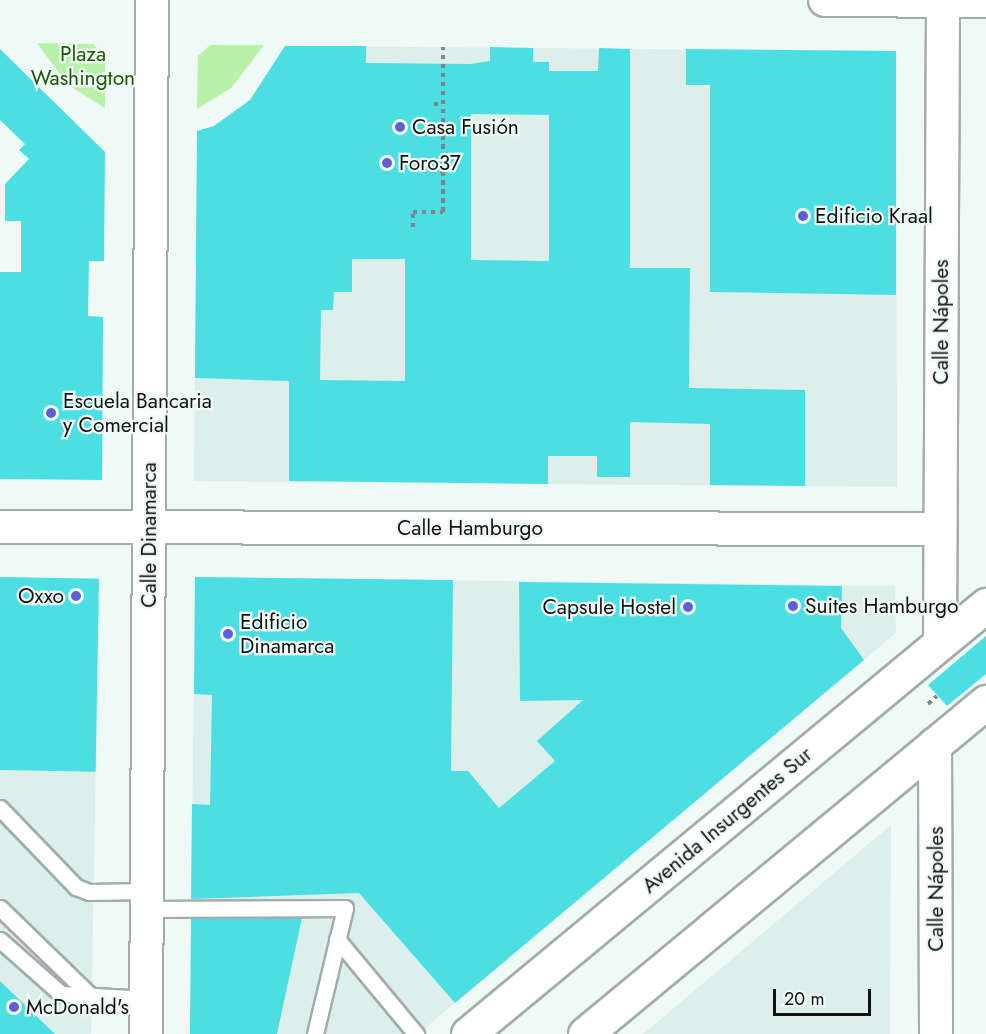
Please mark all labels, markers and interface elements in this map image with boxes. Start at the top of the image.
park label: Plaza Washington [31,41,135,91]
place label: Casa Fusión [412,114,519,140]
marker: Casa Fusión [393,120,407,134]
place label: Foro37 [399,150,461,176]
marker: Foro37 [380,156,394,170]
place label: Edificio Kraal [815,203,933,229]
marker: Edificio Kraal [796,209,810,223]
street label: Calle Nápoles [928,259,954,385]
place label: Escuela Bancaria y Comercial [63,388,212,438]
marker: Escuela Bancaria y Comercial [44,406,58,420]
street label: Calle Dinamarca [136,462,162,608]
street label: Calle Hamburgo [397,515,543,541]
place label: Oxxo [18,583,64,609]
marker: Oxxo [69,589,83,603]
place label: Suites Hamburgo [805,593,958,619]
place label: Capsule Hostel [542,594,676,620]
marker: Suites Hamburgo [786,599,800,613]
marker: Capsule Hostel [681,600,695,614]
place label: Edificio Dinamarca [240,609,334,659]
marker: Edificio Dinamarca [221,627,235,641]
street label: Avenida Insurgentes Sur [637,742,817,898]
street label: Calle Nápoles [923,826,949,952]
scale bar [776,977,874,1015]
text: 20 m [784,986,824,1012]
place label: McDonald's [26,994,129,1020]
marker: McDonald's [7,1000,21,1014]

